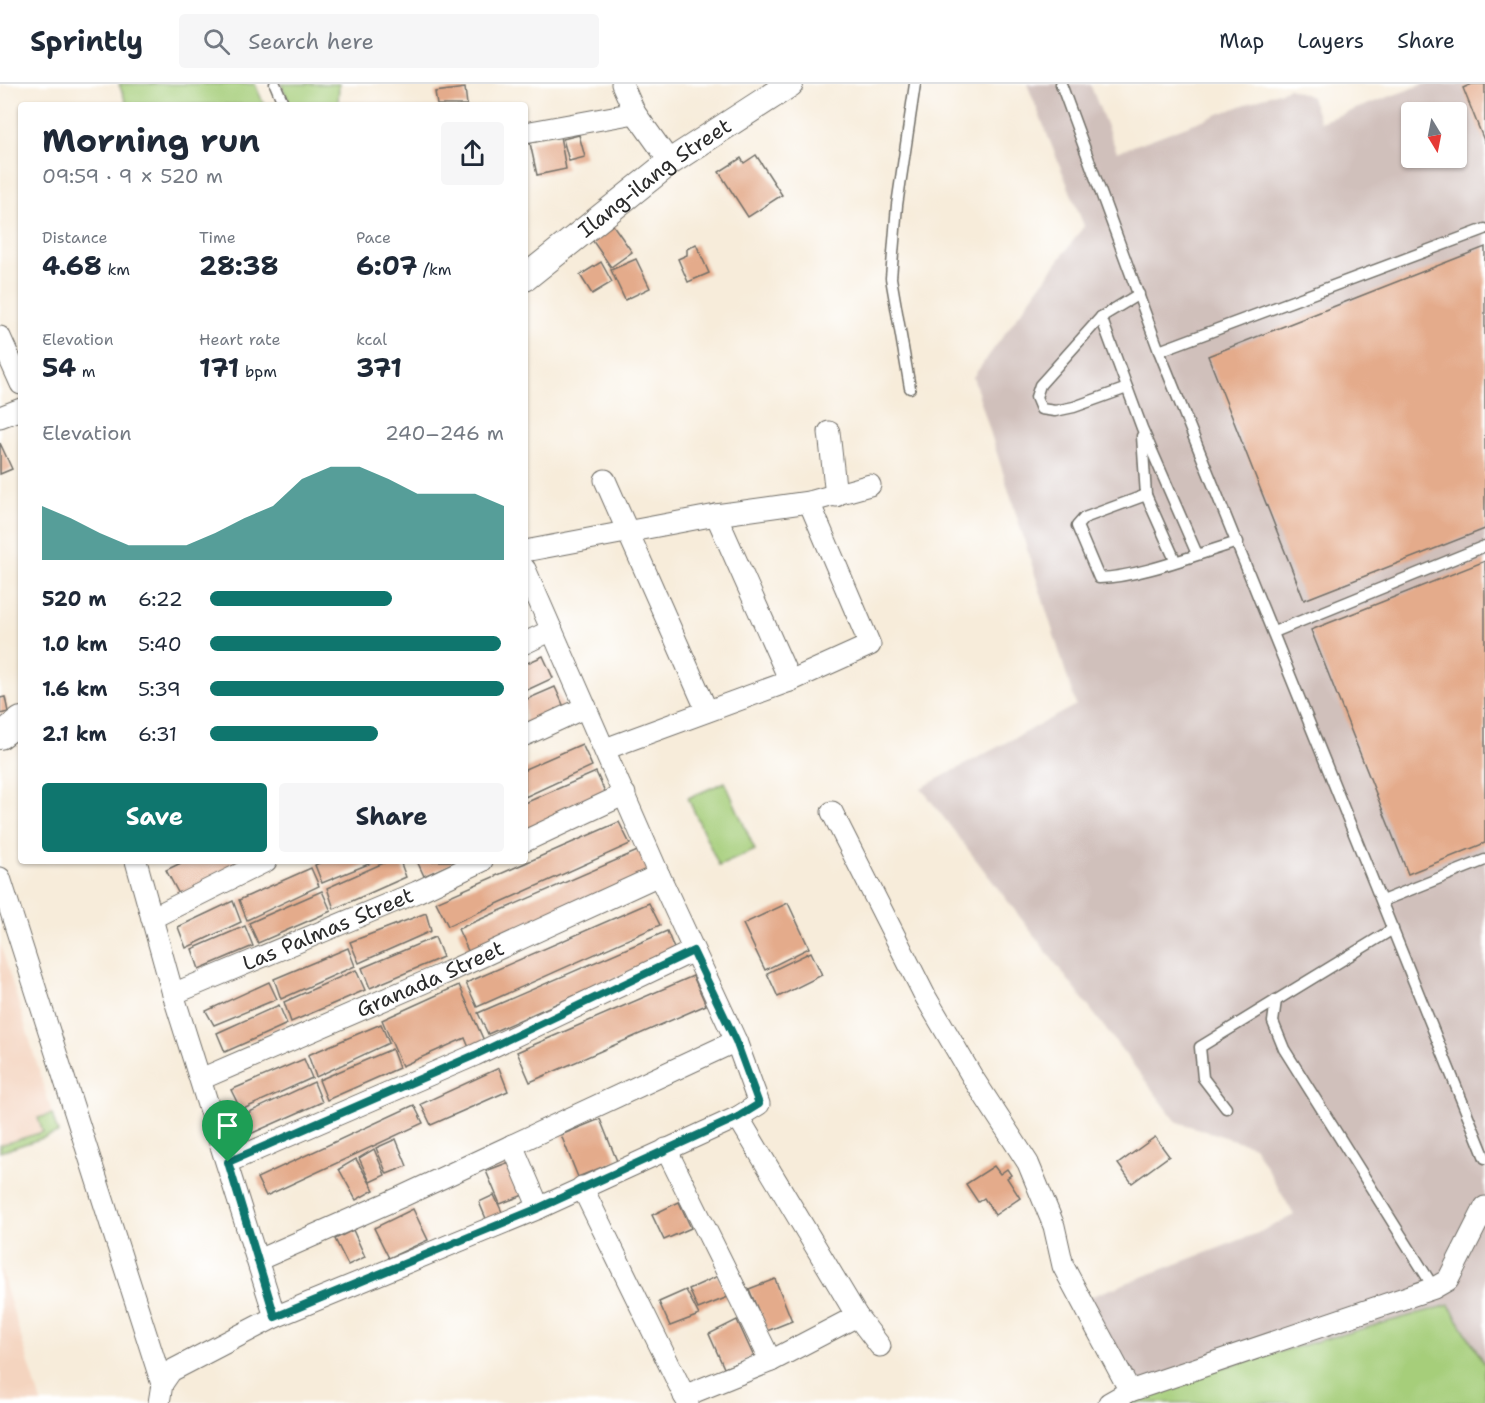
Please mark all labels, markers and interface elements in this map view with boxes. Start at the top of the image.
search box [179,14,599,68]
text: Sprintly [30,22,143,60]
icon: search [200,25,233,58]
text: Search here [248,27,374,56]
text: Map [1219,27,1264,55]
text: Layers [1297,27,1364,55]
text: Share [1397,27,1455,55]
north arrow [1401,102,1467,168]
map controls [1401,102,1467,168]
street label: Ilang-ilang Street [572,112,737,244]
text: Morning run [42,118,260,163]
button: share [441,122,504,185]
text: 09:59 · 9 × 520 m [42,163,223,189]
text: Distance [42,227,108,248]
text: Time [199,227,236,248]
text: Pace [356,227,391,248]
text: 4.68 [42,248,102,283]
text: 28:38 [199,248,279,283]
text: 6:07 [356,248,418,283]
text: km [102,259,130,280]
text: /km [418,259,452,280]
text: Elevation [42,329,114,350]
text: Heart rate [199,329,281,350]
text: kcal [356,329,387,350]
text: 54 [42,350,76,385]
text: 171 [199,350,239,385]
text: 371 [356,350,402,385]
text: m [76,361,96,382]
text: bpm [239,361,277,382]
text: Elevation [42,420,132,446]
text: 240–246 m [385,420,504,446]
text: 520 m [42,586,107,612]
text: 6:22 [138,586,183,612]
text: 1.0 km [42,631,107,657]
text: 5:40 [138,631,182,657]
text: 1.6 km [42,676,108,702]
text: 5:39 [138,676,181,702]
text: 2.1 km [42,721,107,747]
text: 6:31 [138,721,177,747]
button: Save [42,783,267,852]
button: Share [279,783,504,852]
street label: Las Palmas Street [238,881,418,977]
street label: Granada Street [352,934,508,1024]
pin [202,1100,253,1162]
icon: arrive [211,1109,244,1142]

